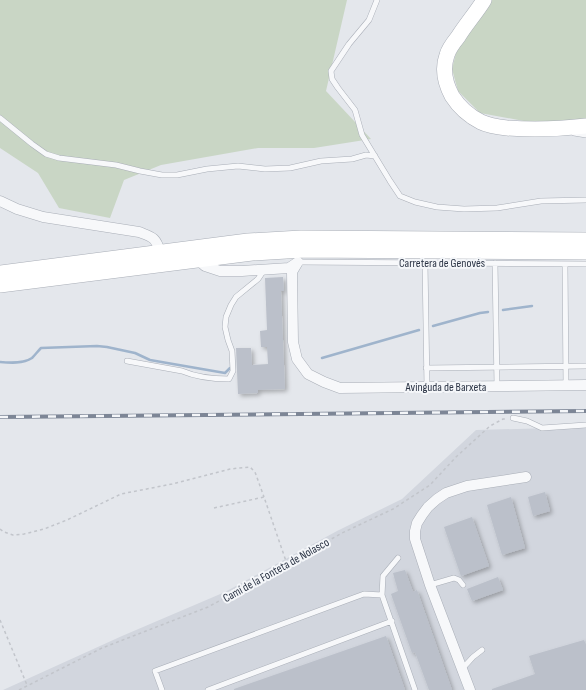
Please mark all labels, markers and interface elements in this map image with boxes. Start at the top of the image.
street label: Carretera de Genovés [399,256,485,271]
street label: Avinguda de Barxeta [405,380,487,395]
street label: Camí de la Fonteta de Nolasco [220,535,332,606]

